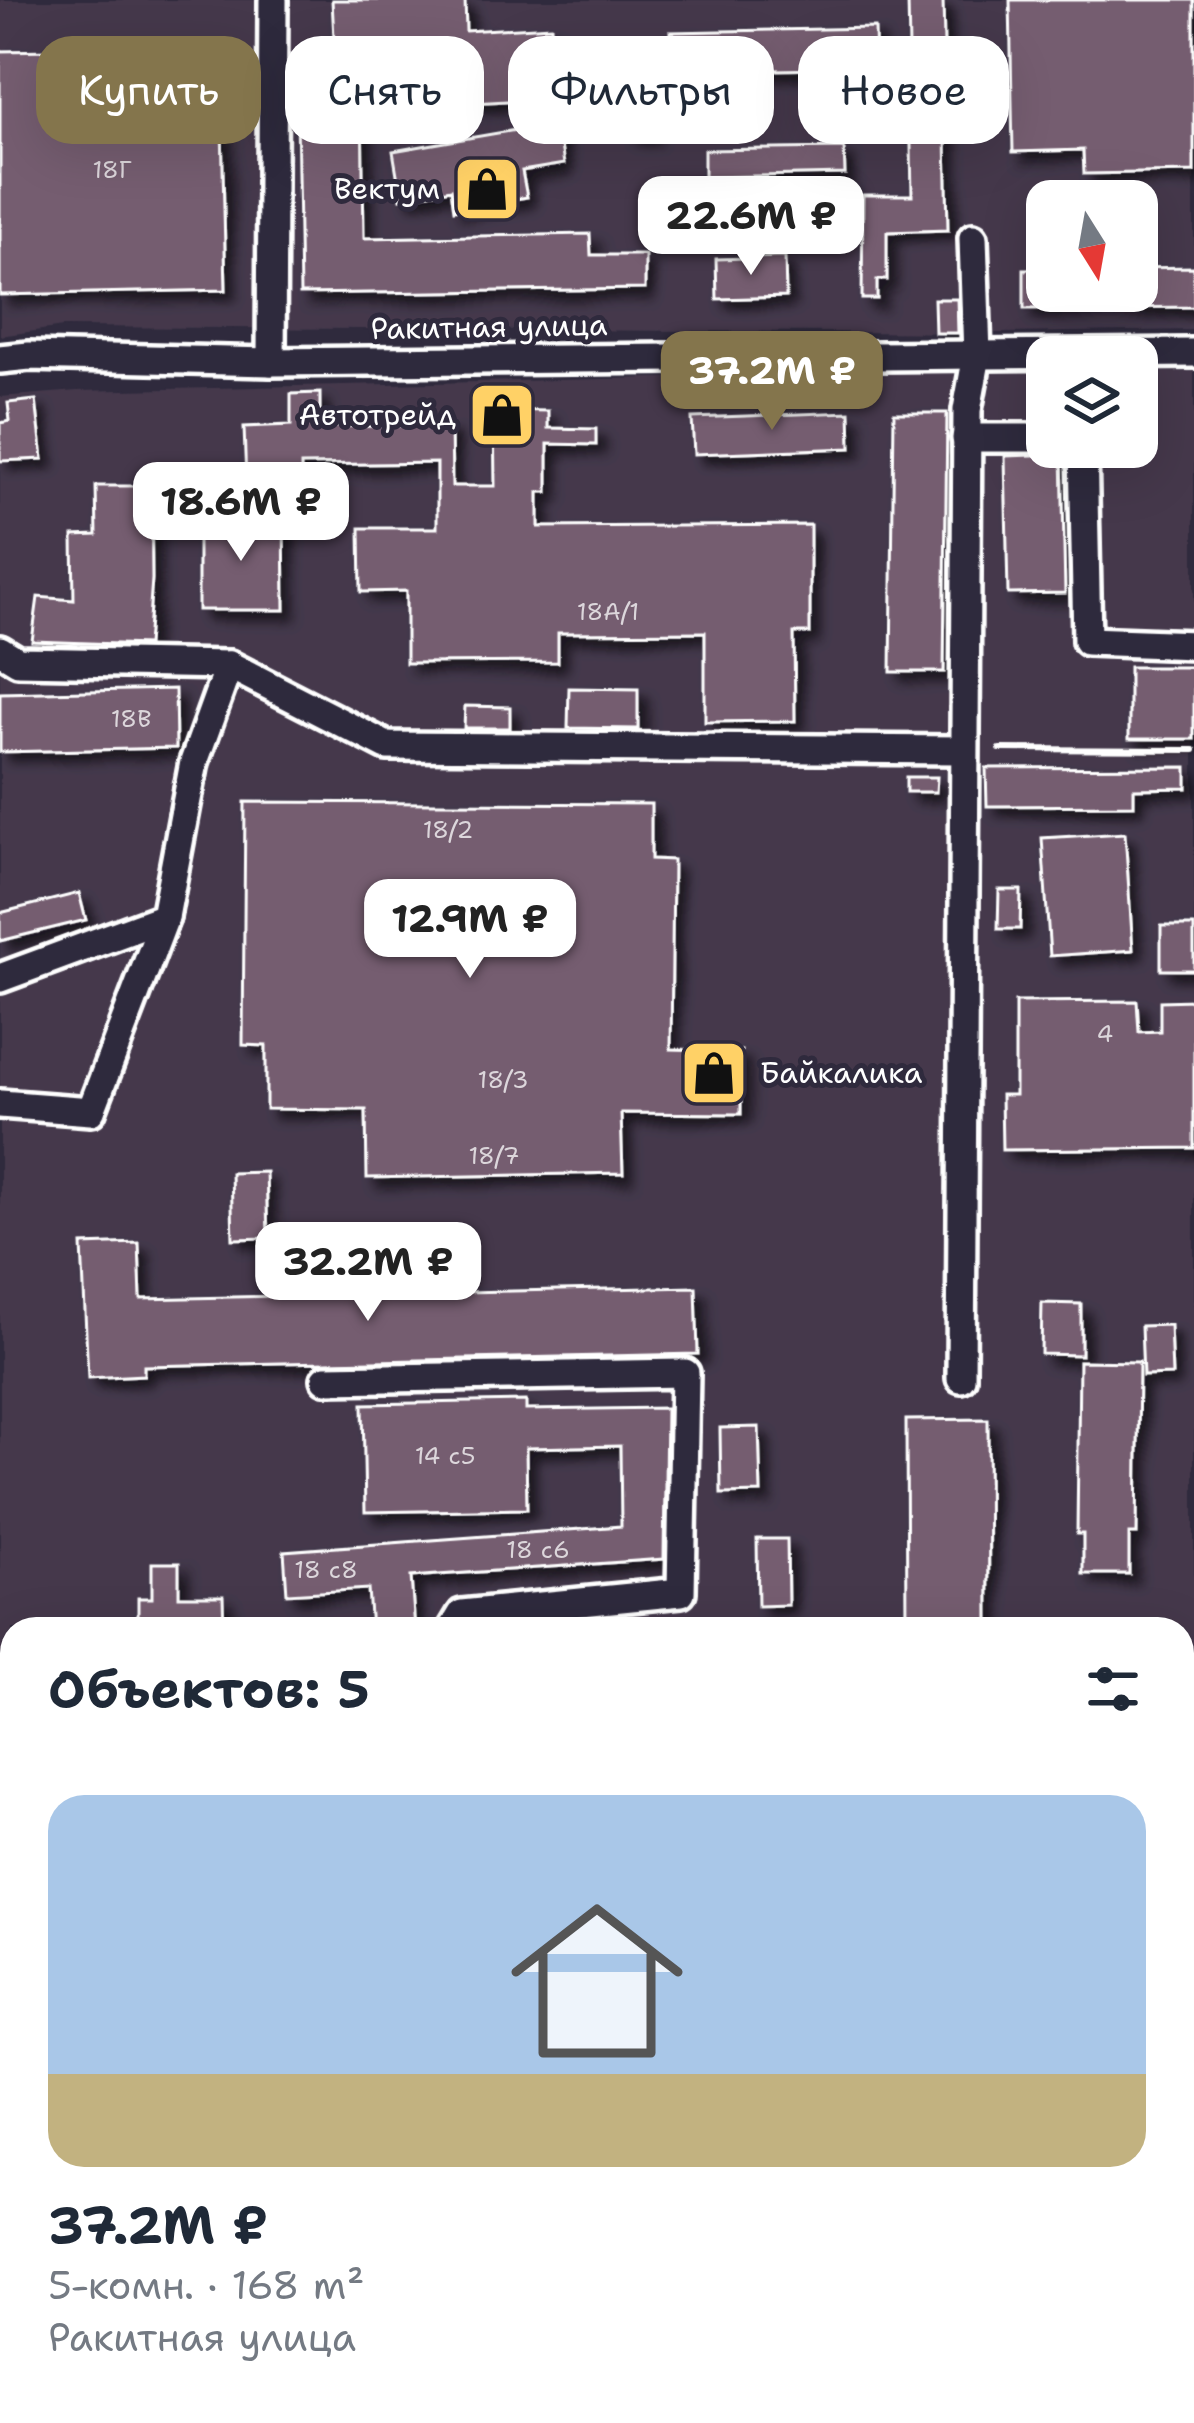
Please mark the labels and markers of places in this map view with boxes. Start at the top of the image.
shop icon: Вектум [452,154,522,224]
place label: Вектум [334,168,440,209]
pin: 22.6M ₽ [640,176,862,278]
pin: 37.2M ₽ [661,331,883,433]
shop icon: Автотрейд [467,380,537,450]
place label: Автотрейд [299,394,456,435]
pin: 18.6M ₽ [130,462,352,564]
pin: 12.9M ₽ [359,879,581,981]
shop icon: Байкалика [679,1038,749,1108]
place label: Байкалика [760,1052,923,1093]
pin: 32.2M ₽ [257,1222,479,1324]

